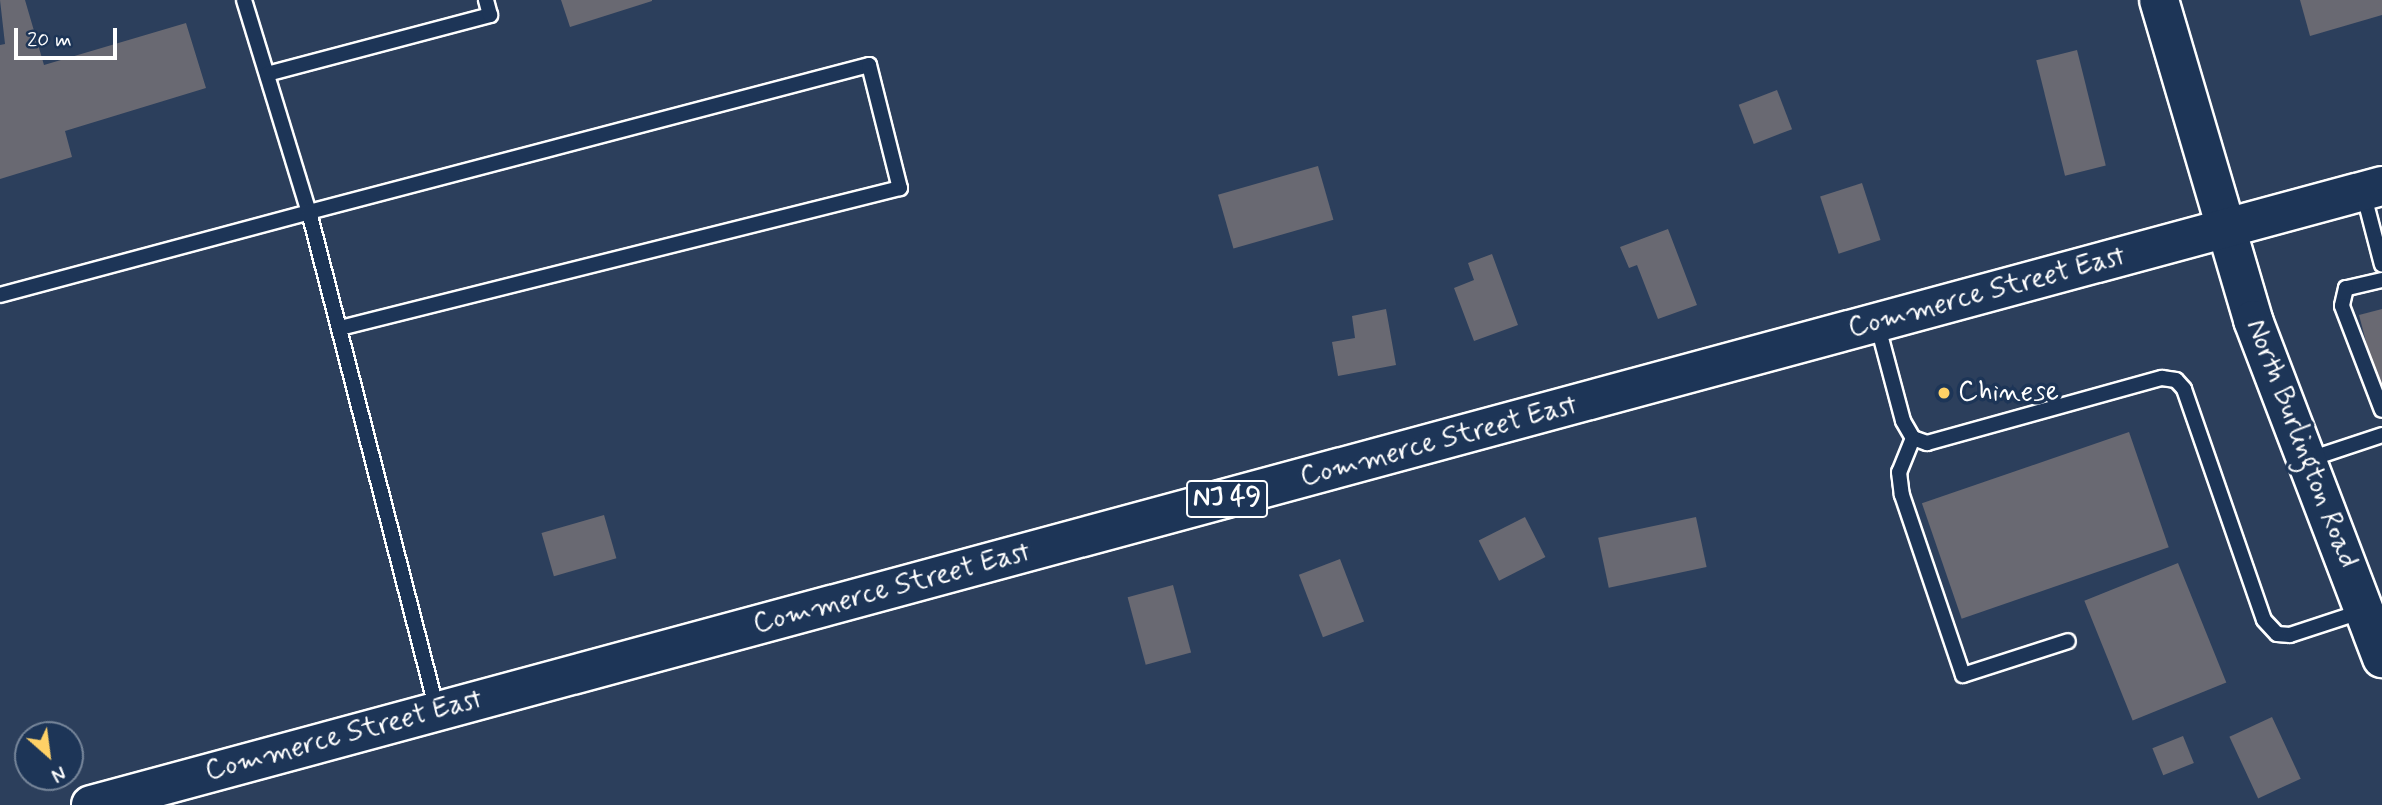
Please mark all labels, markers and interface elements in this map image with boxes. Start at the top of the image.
scale bar [18,14,121,58]
text: 20 m [27,26,72,54]
street label: Commerce Street East [1846,240,2128,346]
street label: North Burlington Road [2239,316,2363,572]
place label: Chinese [1958,376,2059,410]
marker: Chinese [1936,385,1952,401]
street label: Commerce Street East [1298,389,1580,495]
road number: NJ 49 [1185,477,1269,522]
street label: Commerce Street East [751,536,1033,642]
street label: Commerce Street East [203,683,485,789]
north arrow [14,721,84,791]
text: N [47,759,70,787]

